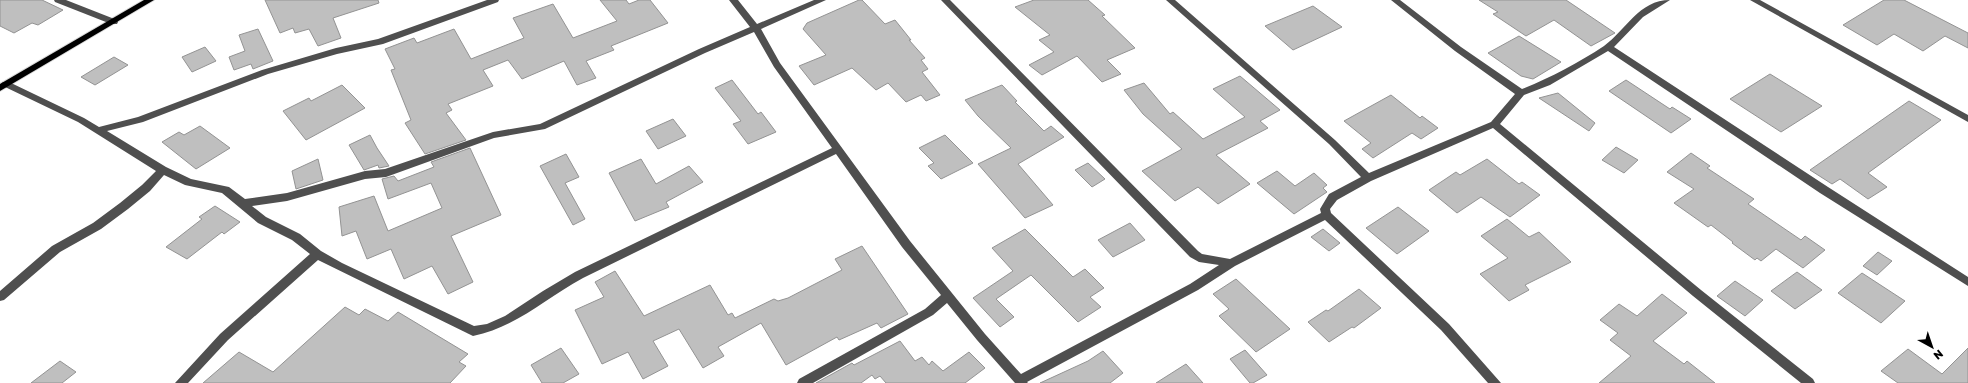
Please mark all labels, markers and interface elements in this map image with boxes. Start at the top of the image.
north arrow [1912,327,1952,367]
text: N [1931,347,1946,363]

